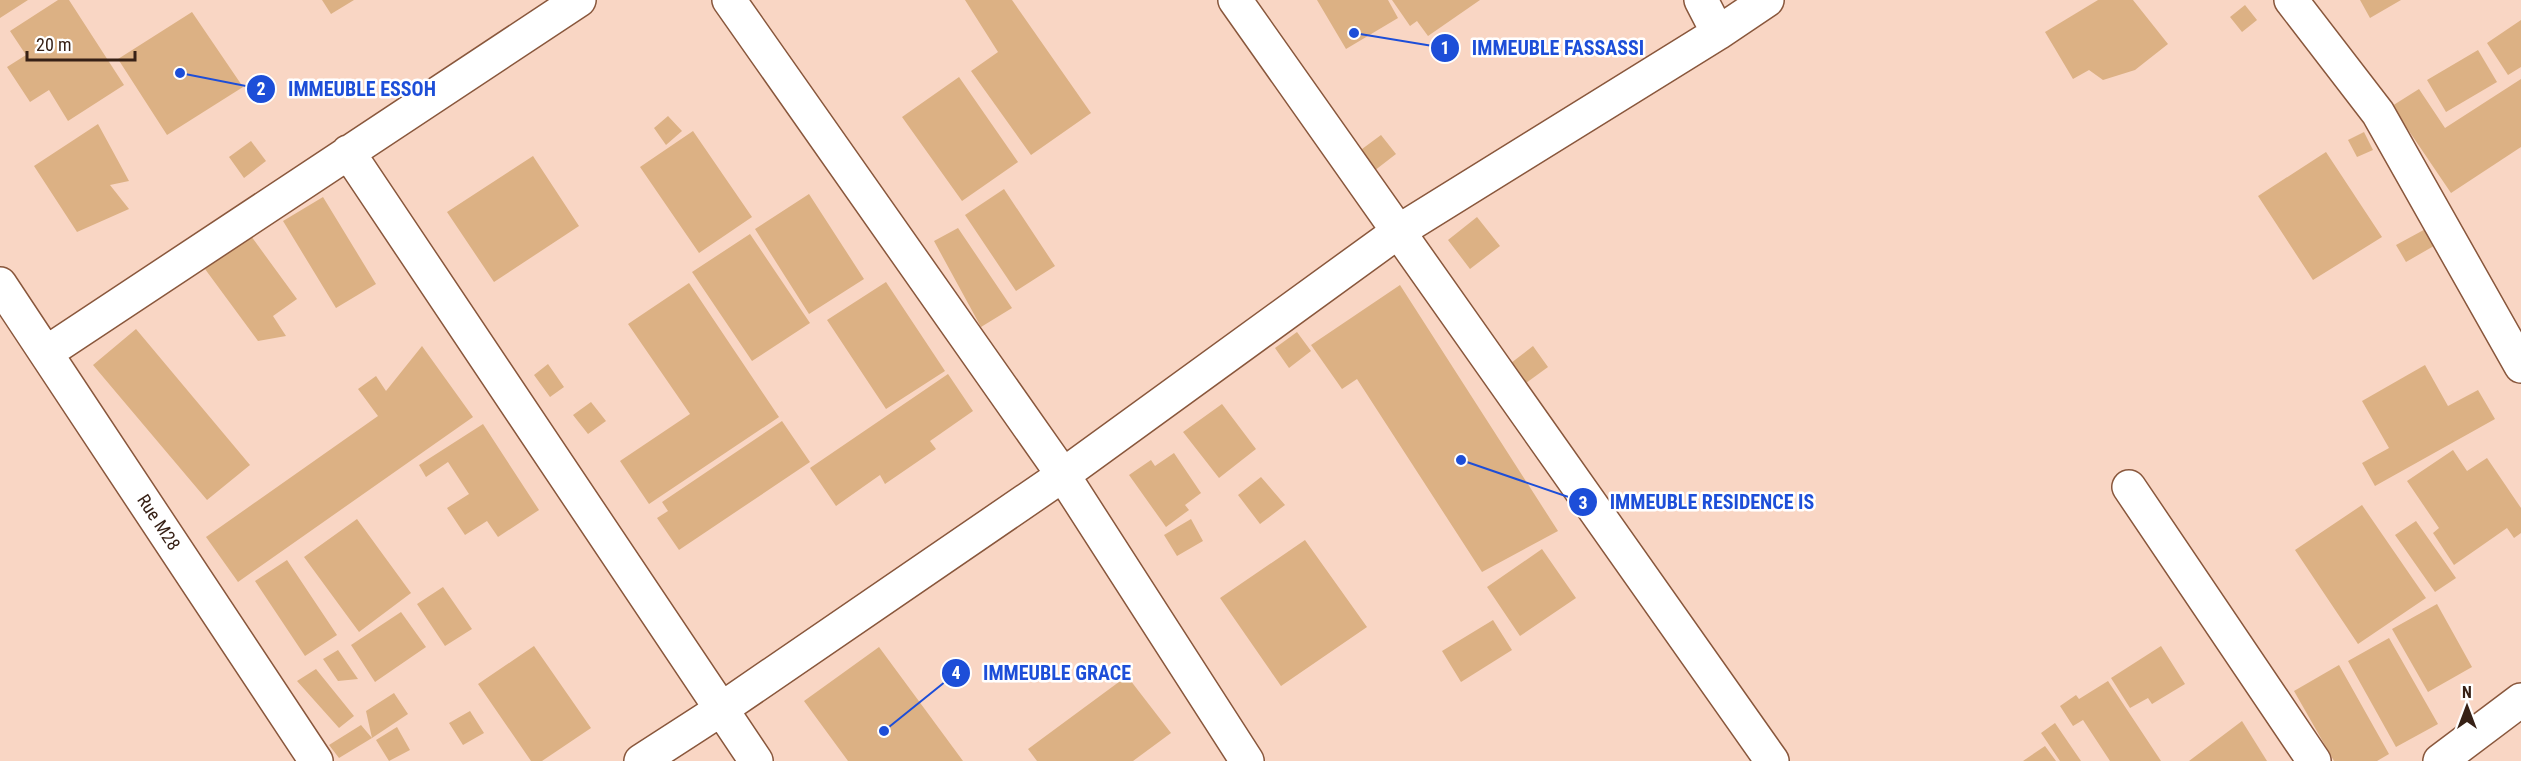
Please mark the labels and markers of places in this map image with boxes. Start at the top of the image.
callout: IMMEUBLE FASSASSI [1430,29,1656,67]
callout: IMMEUBLE ESSOH [246,70,448,108]
callout: IMMEUBLE RESIDENCE IS [1568,483,1827,521]
callout: IMMEUBLE GRACE [941,654,1143,692]

